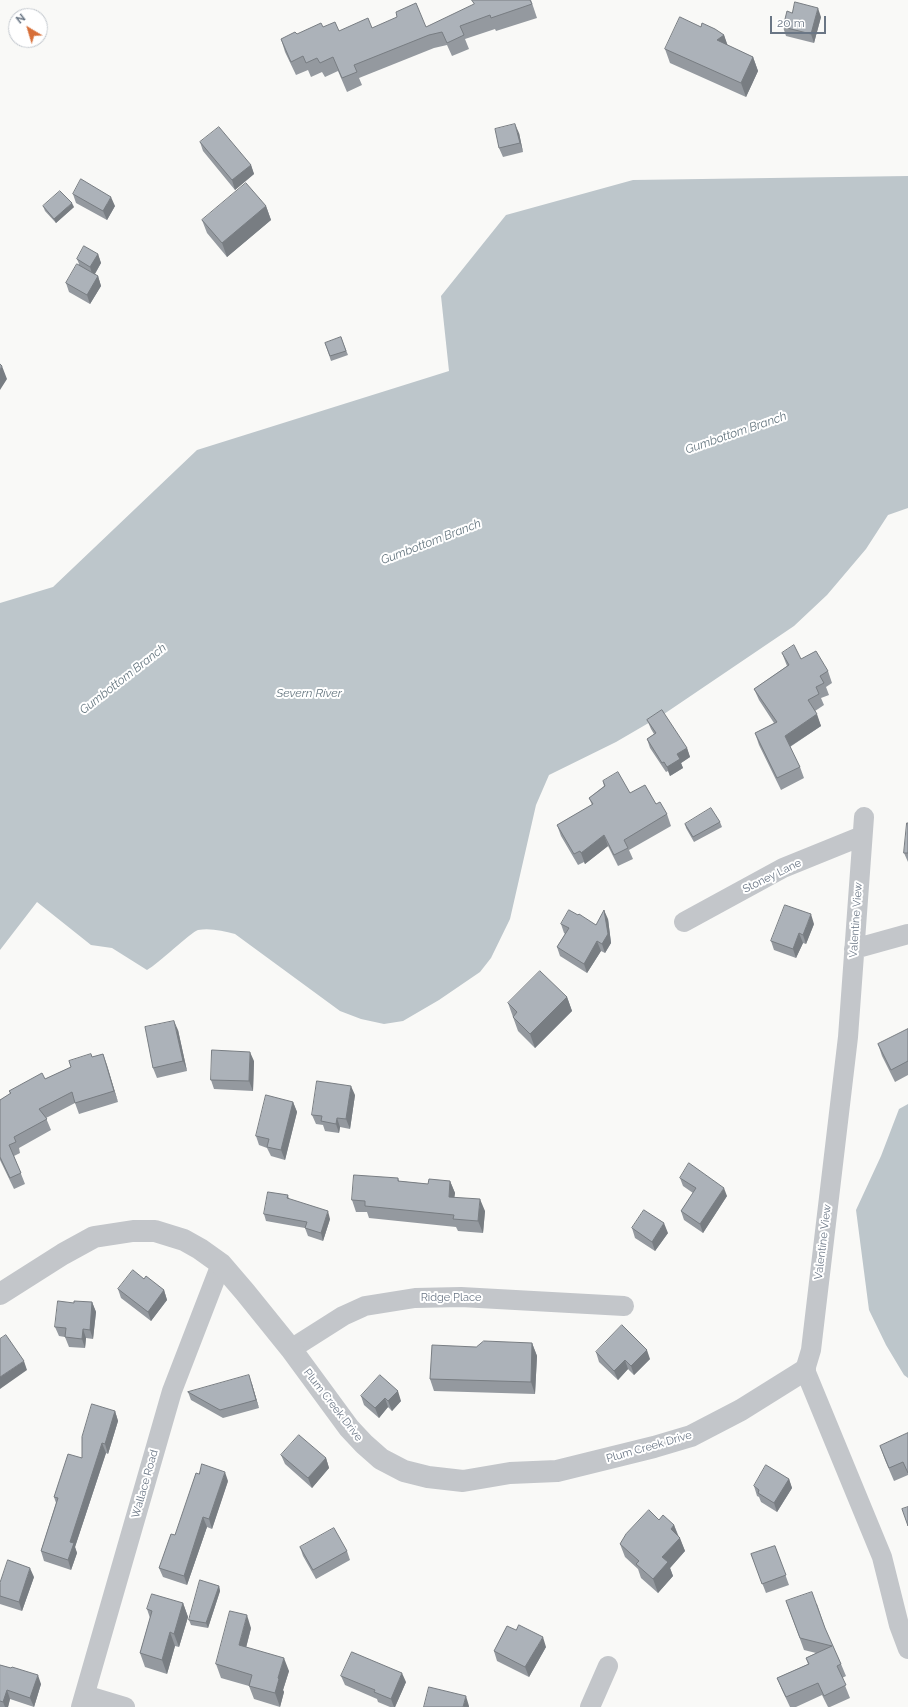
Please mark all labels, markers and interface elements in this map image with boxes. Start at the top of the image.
north arrow [8,8,48,48]
scale bar [772,8,828,34]
text: N [14,11,28,27]
text: 20 m [777,16,805,30]
water label: Gumbottom Branch [684,409,788,457]
water label: Gumbottom Branch [379,516,483,568]
water label: Gumbottom Branch [77,641,169,717]
water label: Severn River [276,686,342,700]
street label: Stoney Lane [741,856,803,896]
street label: Valentine View [847,882,865,958]
street label: Valentine View [812,1204,834,1280]
street label: Ridge Place [421,1291,481,1305]
street label: Plum Creek Drive [301,1366,365,1444]
street label: Plum Creek Drive [605,1428,693,1466]
street label: Wallace Road [129,1448,161,1520]

